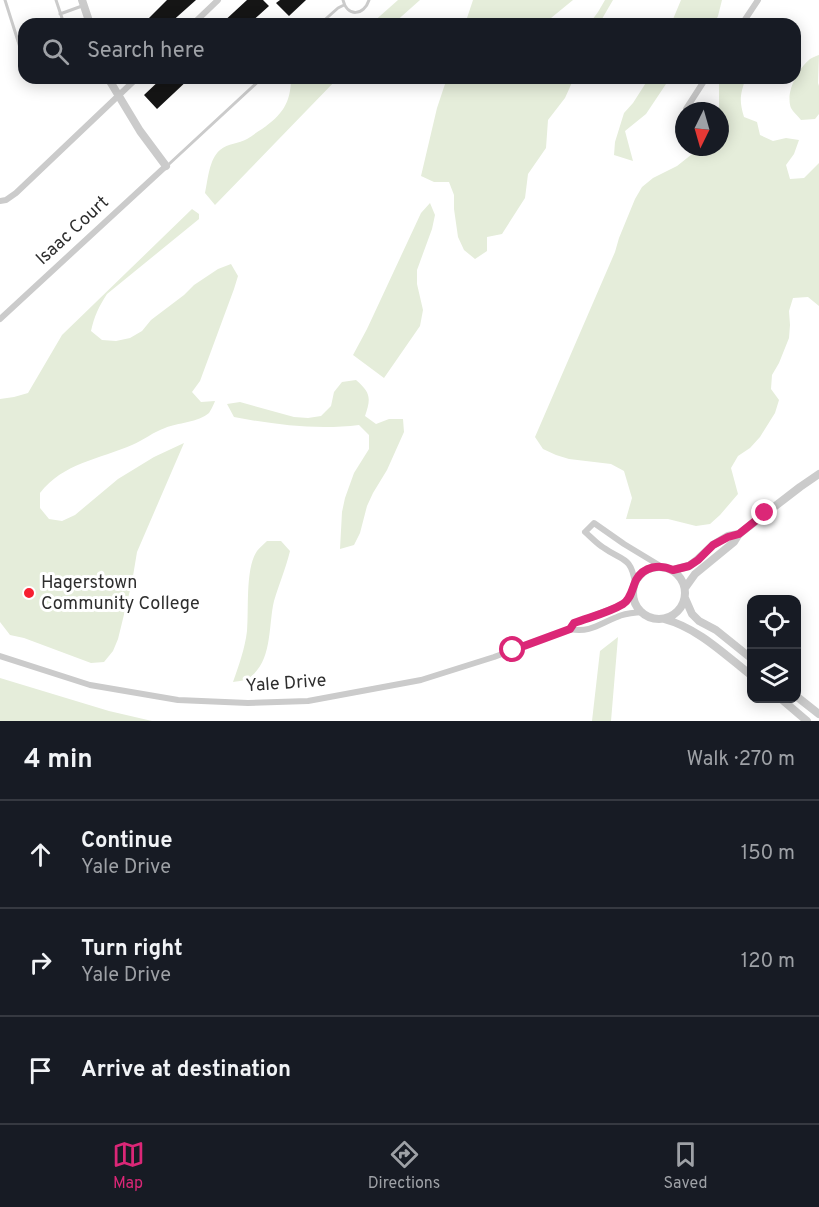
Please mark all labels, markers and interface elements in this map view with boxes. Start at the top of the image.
search box [18,18,801,84]
icon: search [39,35,72,68]
text: Search here [87,38,205,65]
north arrow [675,102,729,156]
street label: Isaac Court [32,191,114,271]
route end [751,499,777,525]
place label: Hagerstown Community College [41,572,200,616]
marker: Hagerstown Community College [22,586,36,600]
map controls [747,595,801,703]
button: locate [747,595,801,649]
route start [499,636,525,662]
button: layers [747,649,801,703]
street label: Yale Drive [245,670,327,698]
text: 4 min [24,744,93,777]
text: Walk · 270 m [687,747,795,773]
text: Continue [81,828,172,855]
icon: ahead [24,838,57,871]
text: 150 m [741,841,795,867]
text: Yale Drive [81,855,171,881]
text: Turn right [81,936,183,963]
icon: right [24,946,57,979]
text: 120 m [741,949,795,975]
text: Yale Drive [81,963,171,989]
icon: arrive [24,1054,57,1087]
text: Arrive at destination [81,1057,291,1084]
tab: Map [112,1138,145,1194]
tab: Directions [368,1138,440,1194]
tab: Saved [663,1138,707,1194]

